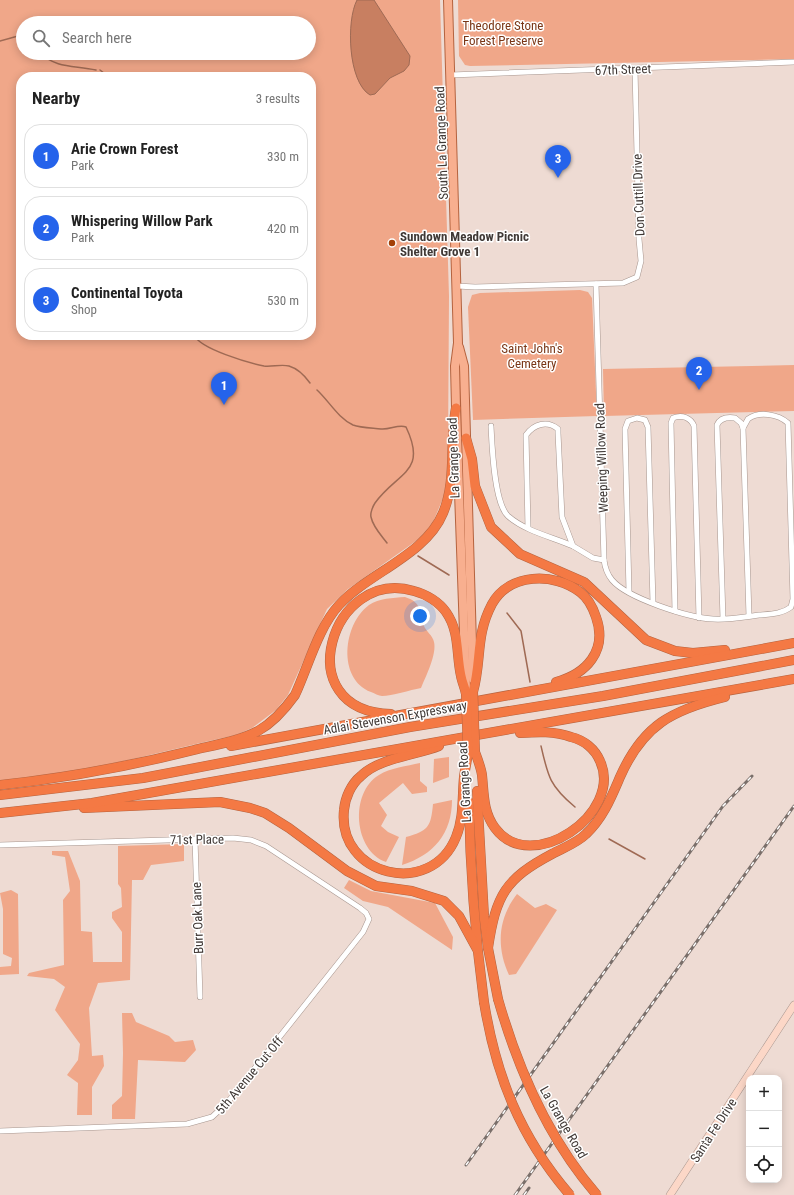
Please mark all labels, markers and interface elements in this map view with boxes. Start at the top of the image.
search box [16,16,316,60]
park label: Theodore Stone Forest Preserve [463,18,543,48]
icon: search [30,27,52,49]
text: Search here [62,29,132,47]
street label: 67th Street [595,61,652,78]
street label: South La Grange Road [432,86,451,200]
text: Nearby [32,88,80,108]
text: 3 results [256,91,300,106]
text: Arie Crown Forest [71,140,178,158]
pin: 3 [545,145,571,178]
text: 1 [43,149,49,164]
text: 330 m [267,149,299,164]
street label: Don Cuttill Drive [630,154,647,236]
text: Park [71,158,94,173]
text: Whispering Willow Park [71,212,213,230]
text: 2 [43,221,49,236]
text: 420 m [267,221,299,236]
place label: Sundown Meadow Picnic Shelter Grove 1 [400,229,529,259]
text: Park [71,230,94,245]
marker: Sundown Meadow Picnic Shelter Grove 1 [387,238,397,248]
text: Continental Toyota [71,284,183,302]
text: 3 [43,293,49,308]
text: 530 m [267,293,299,308]
text: Shop [71,302,97,317]
park label: Saint John's Cemetery [501,341,563,371]
pin: 2 [686,357,712,390]
pin: 1 [211,372,237,405]
street label: Weeping Willow Road [592,403,611,513]
street label: La Grange Road [445,417,462,499]
your location [410,606,430,626]
street label: Adlai Stevenson Expressway [322,697,469,738]
street label: La Grange Road [455,741,474,823]
street label: 71st Place [170,832,224,847]
street label: Burr Oak Lane [189,882,206,954]
street label: 5th Avenue Cut Off [213,1034,286,1117]
map controls [746,1075,782,1183]
button: + [746,1075,782,1111]
street label: La Grange Road [537,1083,590,1161]
street label: Santa Fe Drive [687,1095,740,1165]
button: − [746,1111,782,1147]
button: locate [746,1147,782,1183]

